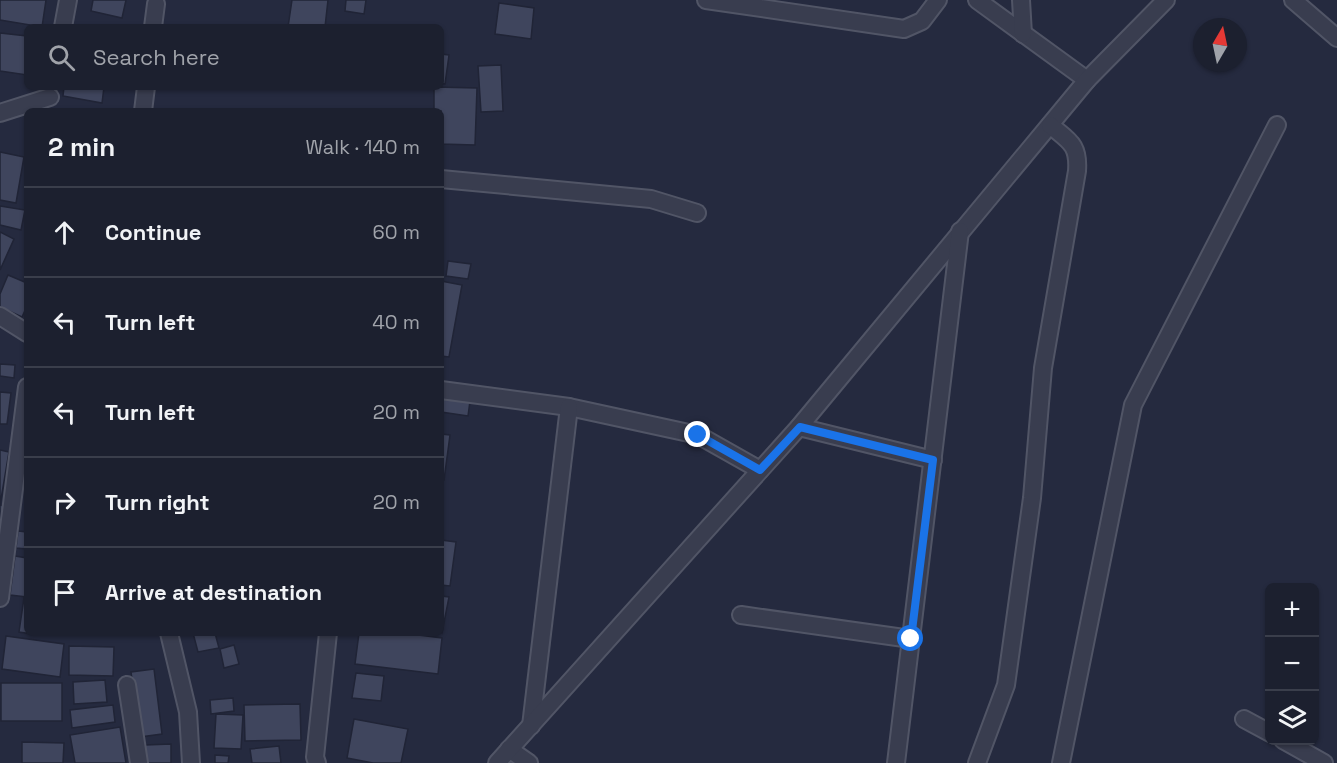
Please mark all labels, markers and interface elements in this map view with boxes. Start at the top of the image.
north arrow [1193,18,1247,72]
search box [24,24,444,90]
icon: search [45,41,78,74]
text: Search here [93,43,220,71]
text: 2 min [48,130,115,164]
text: Walk · 140 m [306,134,420,160]
icon: ahead [48,216,81,249]
text: Continue [105,218,201,246]
text: 60 m [373,219,420,245]
icon: left [48,306,81,339]
text: Turn left [105,308,195,336]
text: 40 m [372,309,420,335]
icon: left [48,396,81,429]
text: Turn left [105,398,195,426]
text: 20 m [373,399,420,425]
route end [684,421,710,447]
icon: right [48,486,81,519]
text: Turn right [105,488,210,516]
text: 20 m [373,489,420,515]
icon: arrive [48,576,81,609]
text: Arrive at destination [105,578,322,606]
map controls [1265,583,1319,745]
button: + [1265,583,1319,637]
route start [897,625,923,651]
button: − [1265,637,1319,691]
button: layers [1265,691,1319,745]

